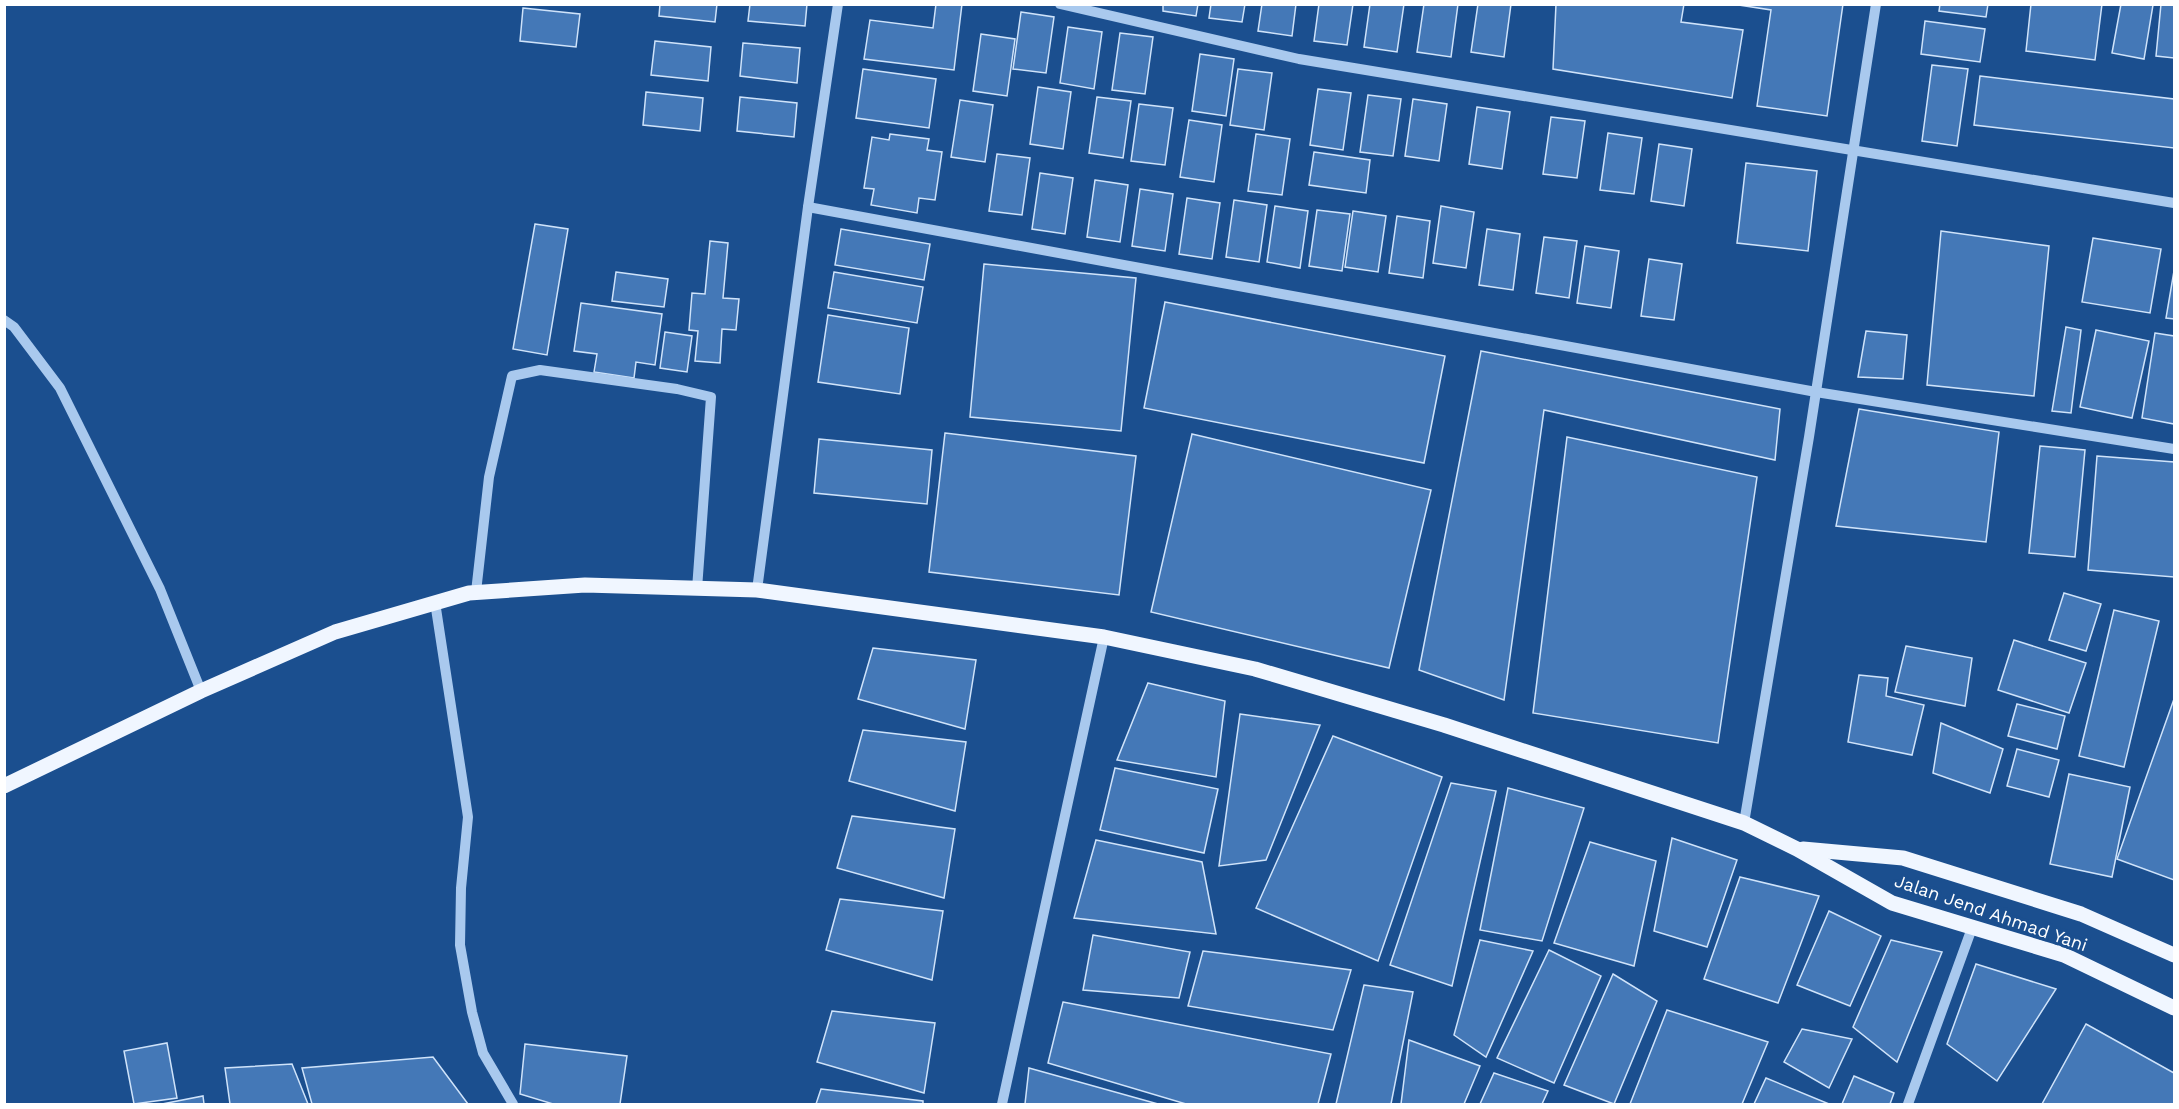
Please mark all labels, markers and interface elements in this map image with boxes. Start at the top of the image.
street label: Jalan Jend Ahmad Yani [1892,870,2090,955]

